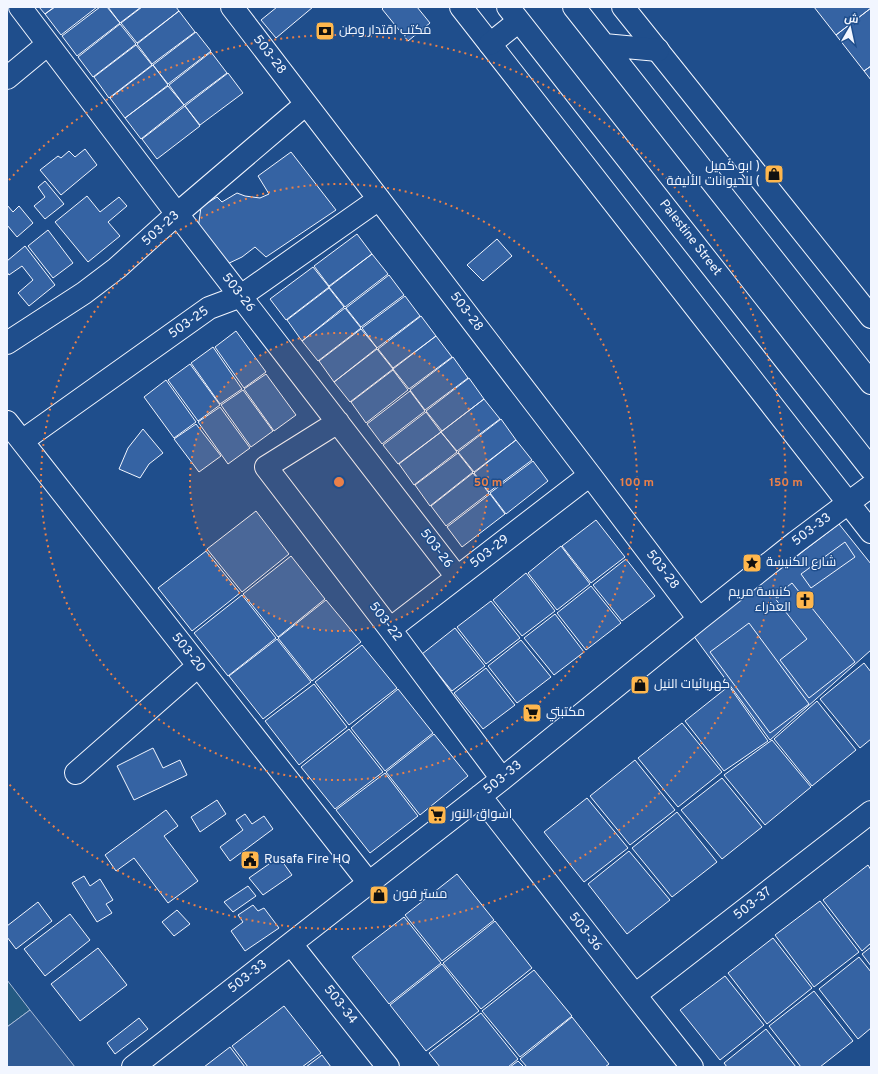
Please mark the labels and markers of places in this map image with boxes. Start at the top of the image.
bank icon: مكتب اقتدار وطن [314,20,336,42]
place label: مكتب اقتدار وطن [339,23,431,39]
place label: ابو كُميل ) للحيوانات الأليفة ( [667,158,760,190]
shop icon: ابو كُميل ) للحيوانات الأليفة ( [763,163,785,185]
centre of rings [332,475,346,489]
place icon: شارع الكنيسة [741,552,763,574]
place label: شارع الكنيسة [766,555,836,571]
place label: كنيسة مريم العذراء [728,585,791,616]
church icon: كنيسة مريم العذراء [794,589,816,611]
shop icon: كهربائيات النيل [629,674,651,696]
place label: كهربائيات النيل [654,677,730,693]
supermarket icon: مكتبتي [521,702,543,724]
place label: مكتبتي [546,705,585,722]
supermarket icon: اسواق النور [426,804,448,826]
place label: اسواق النور [450,807,512,823]
public building icon: Rusafa Fire HQ [239,849,261,871]
place label: Rusafa Fire HQ [264,852,351,868]
shop icon: مستر فون [368,884,390,906]
place label: مستر فون [393,887,447,903]

